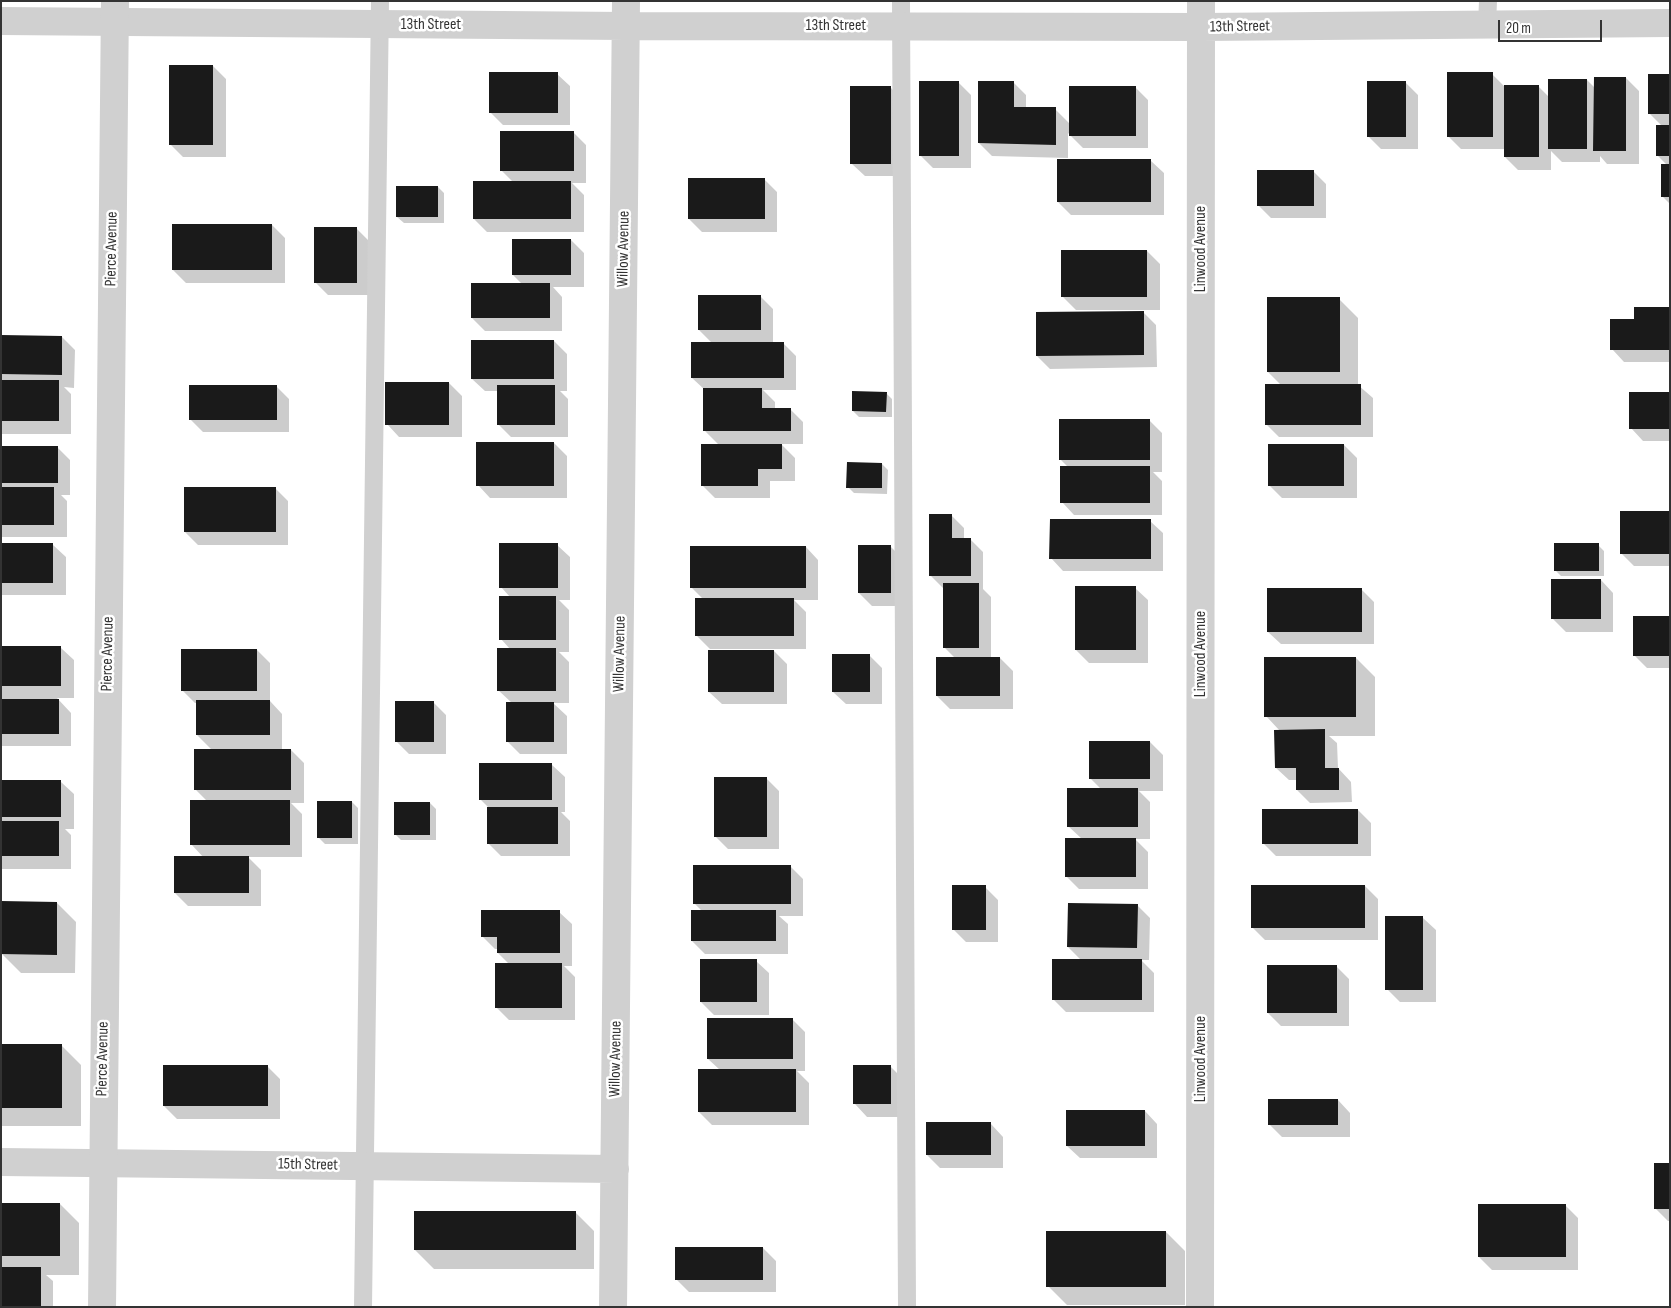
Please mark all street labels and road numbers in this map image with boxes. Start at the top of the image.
street label: 13th Street [401,15,461,35]
street label: 13th Street [806,16,866,36]
street label: 13th Street [1210,17,1270,37]
street label: Linwood Avenue [1191,206,1211,292]
street label: Pierce Avenue [102,211,122,287]
street label: Willow Avenue [614,211,634,287]
street label: Linwood Avenue [1191,611,1211,697]
street label: Pierce Avenue [98,616,118,692]
street label: Willow Avenue [610,616,630,692]
street label: Linwood Avenue [1191,1016,1211,1102]
street label: Pierce Avenue [93,1021,113,1097]
street label: Willow Avenue [606,1021,626,1097]
street label: 15th Street [278,1155,338,1175]

